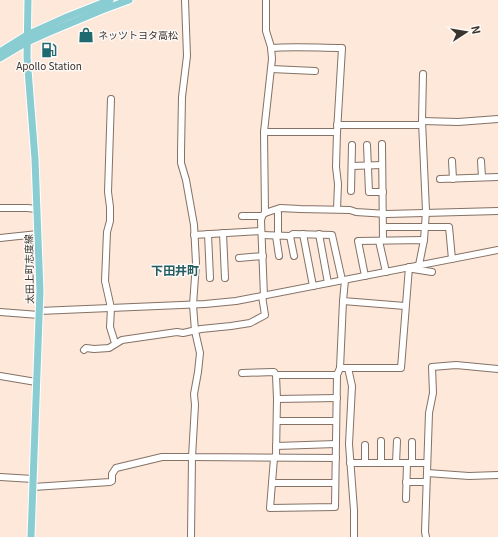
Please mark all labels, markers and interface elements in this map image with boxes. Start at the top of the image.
north arrow [446,12,486,52]
text: N [468,24,485,35]
shop icon: ネッツトヨタ高松 [77,26,95,44]
place label: ネッツトヨタ高松 [98,27,178,42]
fuel station icon: Apollo Station [40,41,58,59]
place label: Apollo Station [16,58,82,73]
street label: 太田上町志度線 [20,234,37,304]
district label: 下田井町 [151,261,199,278]

